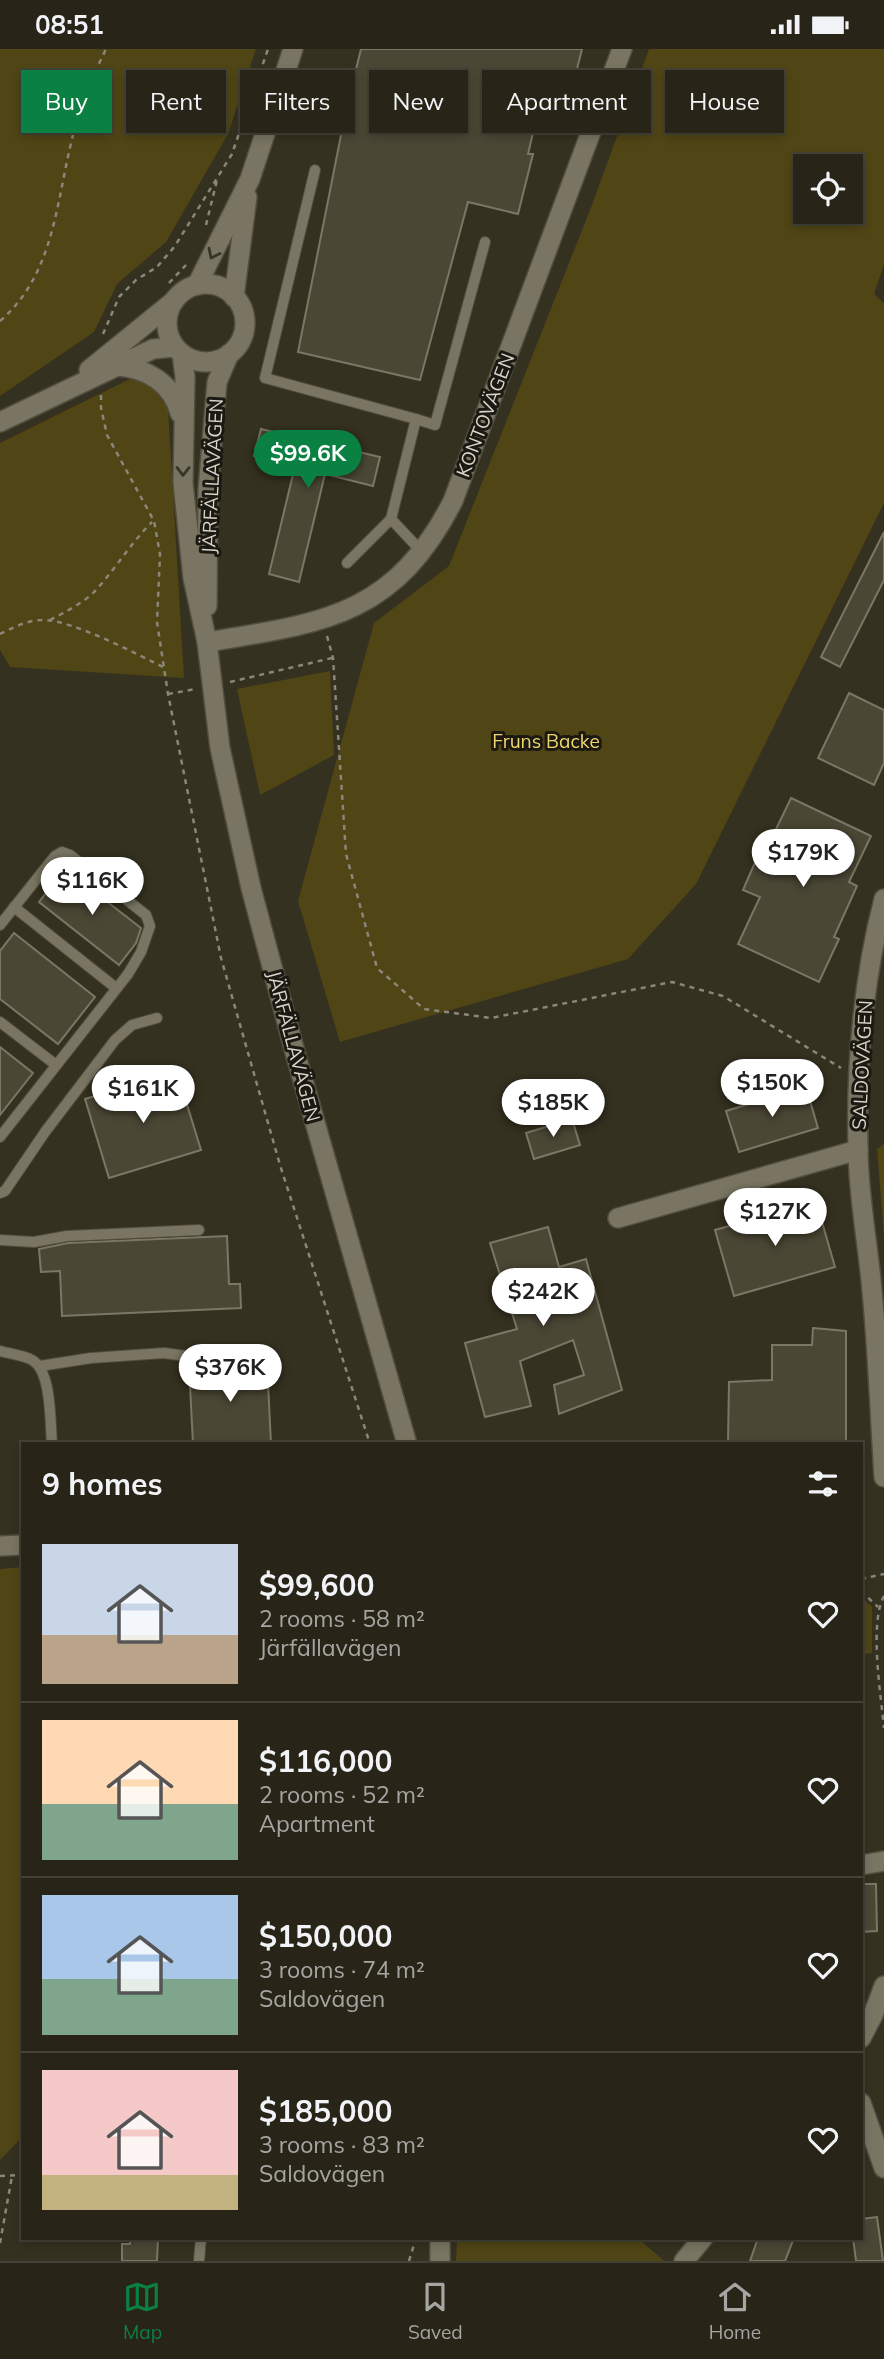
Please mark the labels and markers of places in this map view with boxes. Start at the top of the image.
pin: $99.6K [251,431,365,490]
pin: $179K [754,829,852,889]
pin: $116K [43,857,141,917]
pin: $150K [723,1059,821,1119]
pin: $161K [94,1065,192,1125]
pin: $185K [504,1079,602,1139]
pin: $127K [726,1189,824,1248]
pin: $242K [494,1269,592,1328]
pin: $376K [181,1345,279,1404]

